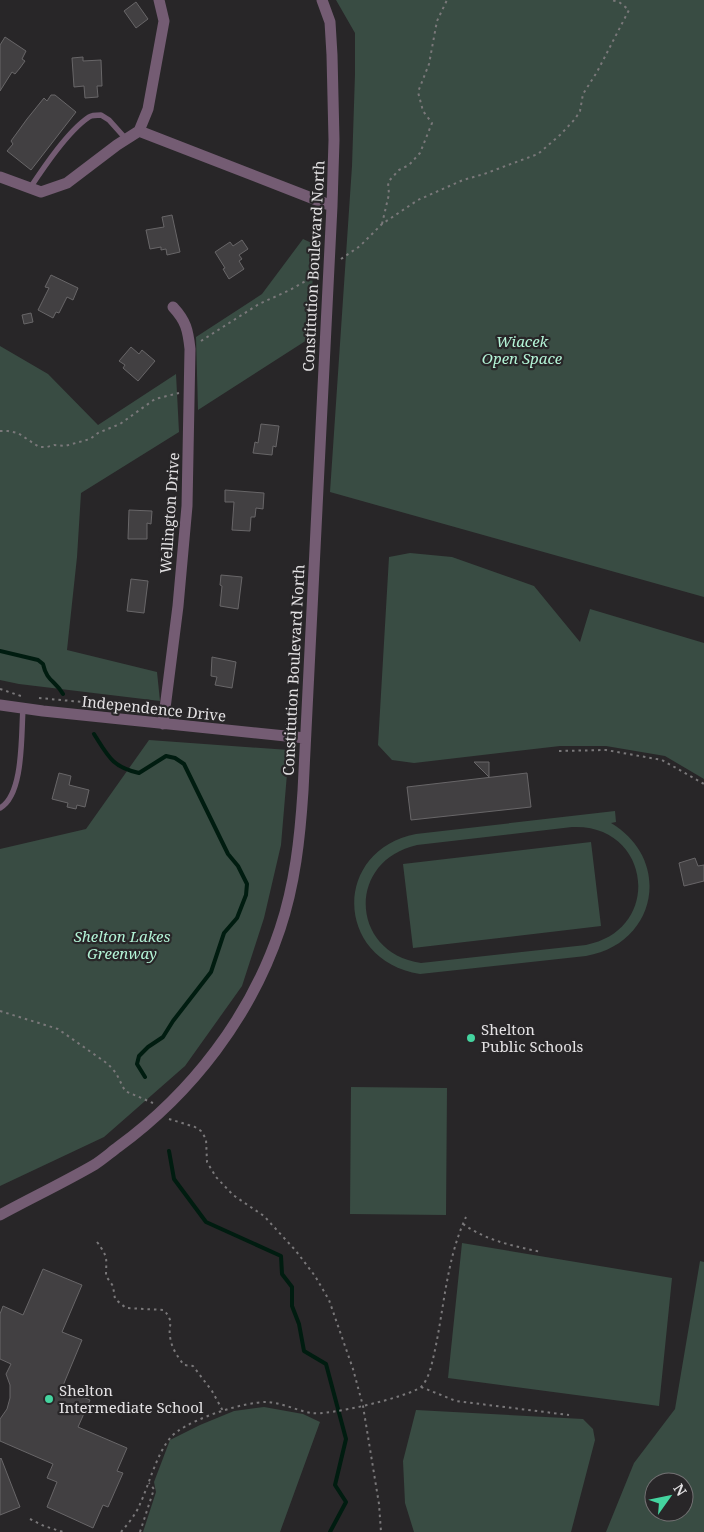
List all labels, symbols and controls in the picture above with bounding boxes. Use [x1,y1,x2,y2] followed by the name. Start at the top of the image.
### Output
[297,159,329,372] street label: Constitution Boulevard North
[482,331,563,368] park label: Wiacek Open Space
[155,452,183,574] street label: Wellington Drive
[277,563,309,776] street label: Constitution Boulevard North
[81,690,227,726] street label: Independence Drive
[74,926,170,963] park label: Shelton Lakes Greenway
[481,1019,584,1056] place label: Shelton Public Schools
[465,1032,477,1044] marker: Shelton Public Schools
[59,1380,204,1417] place label: Shelton Intermediate School
[43,1393,55,1405] marker: Shelton Intermediate School
[644,1472,694,1522] north arrow
[669,1480,691,1499] text: N

